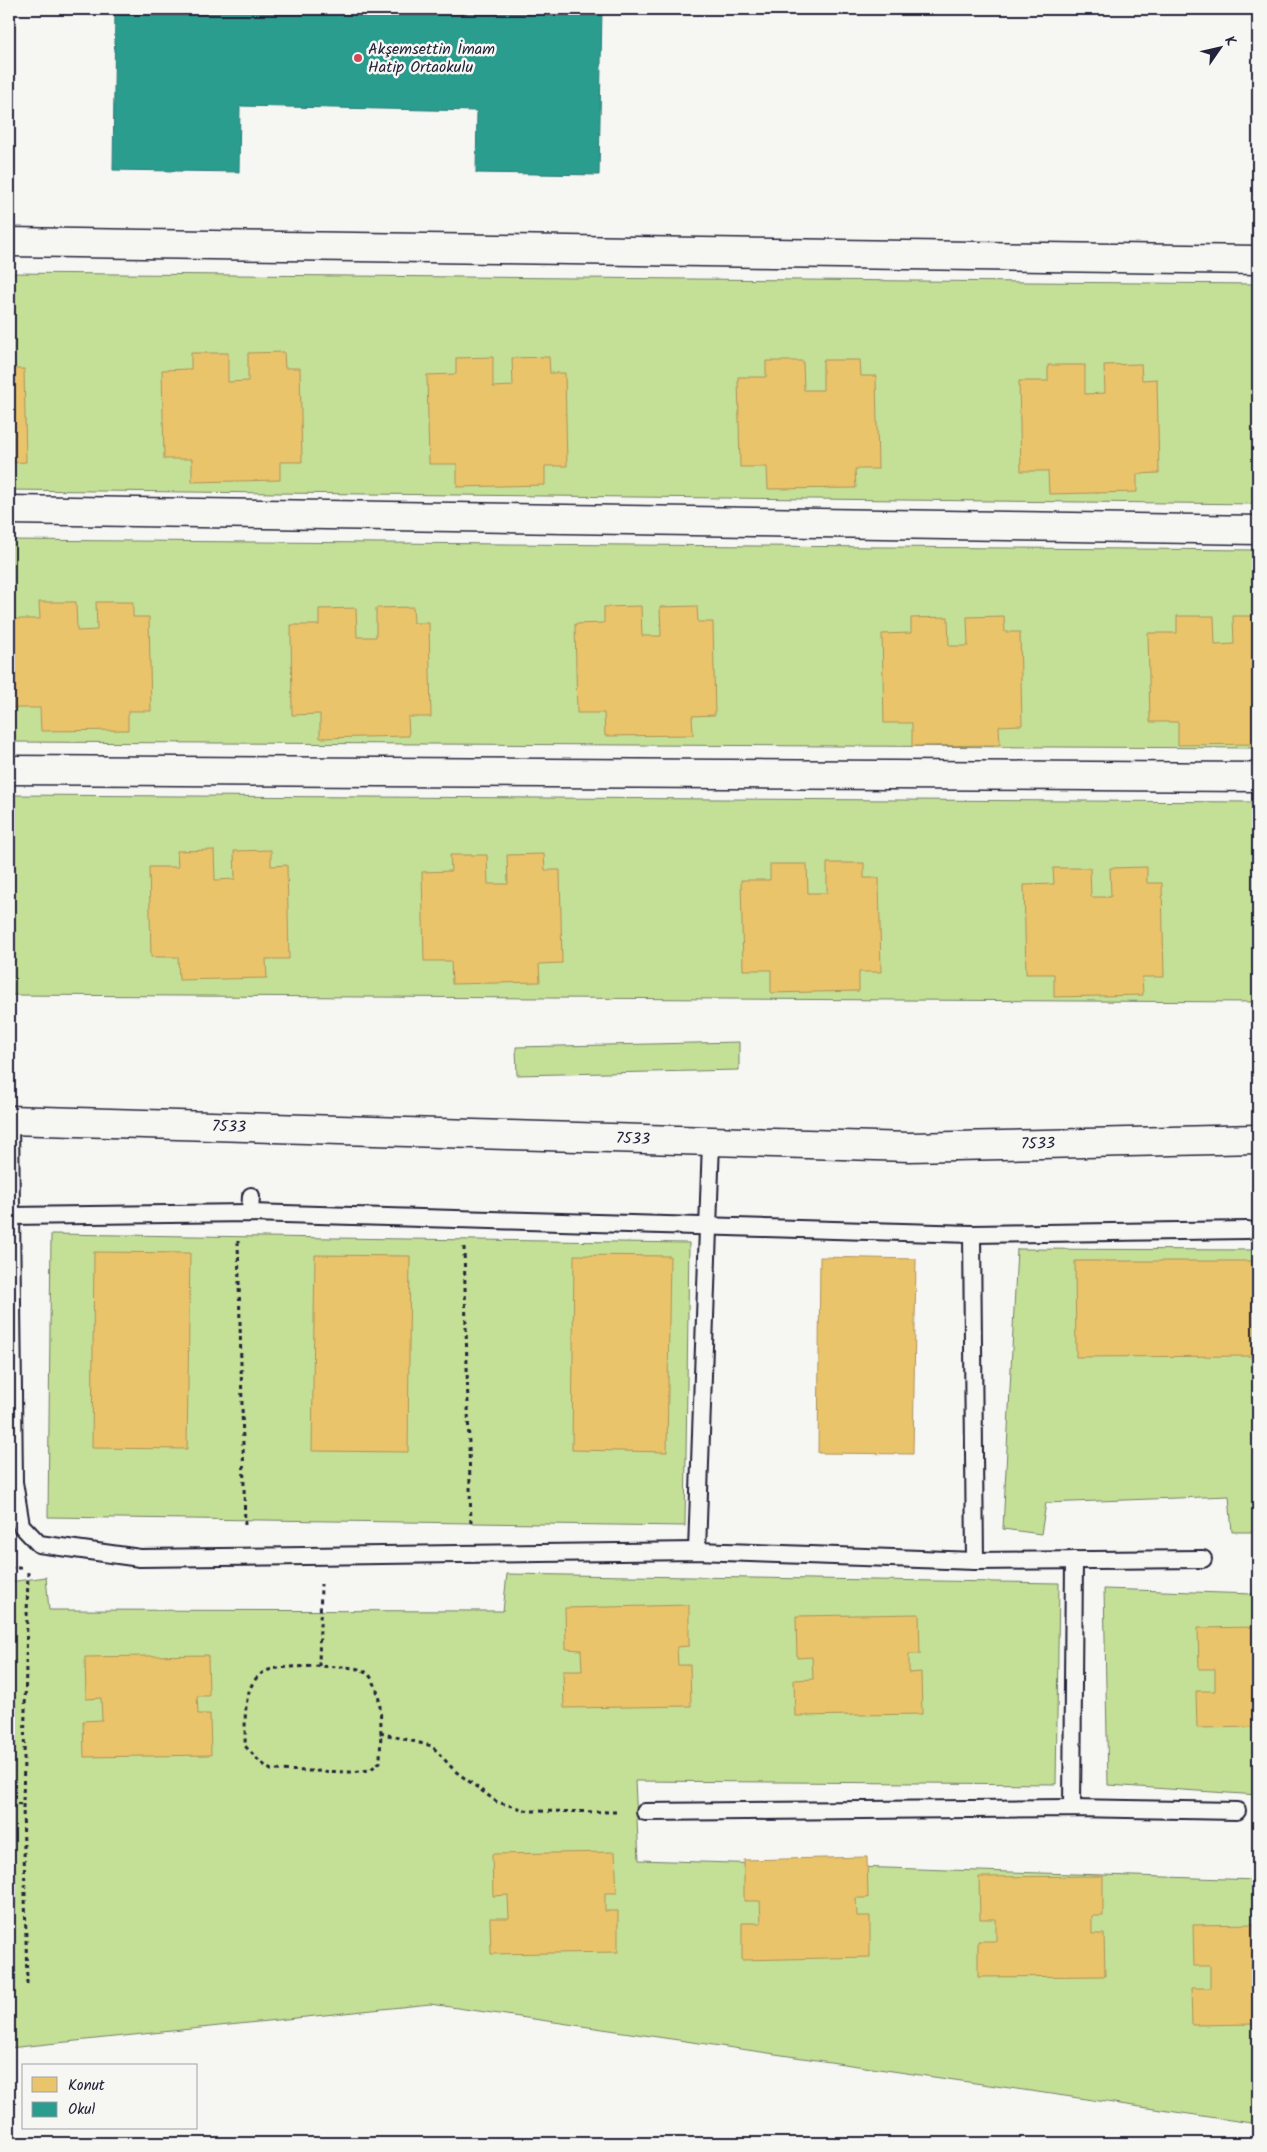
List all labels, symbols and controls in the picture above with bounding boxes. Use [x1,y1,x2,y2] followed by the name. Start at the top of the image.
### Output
[1194,22,1244,72] north arrow
[1218,32,1242,51] text: K
[368,37,495,80] place label: Akşemsettin İmam Hatip Ortaokulu
[352,52,364,64] marker: Akşemsettin İmam Hatip Ortaokulu
[211,1114,247,1140] street label: 7533
[615,1126,651,1152] street label: 7533
[1021,1131,1055,1157] street label: 7533
[22,2064,198,2130] legend
[68,2074,105,2098] text: Konut
[68,2098,95,2122] text: Okul

